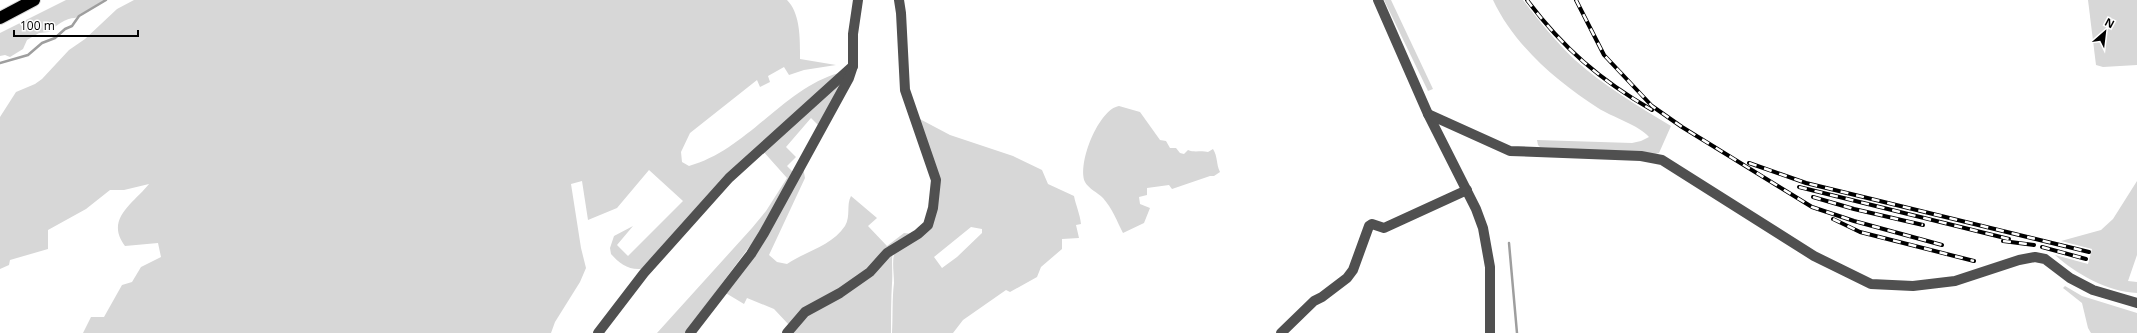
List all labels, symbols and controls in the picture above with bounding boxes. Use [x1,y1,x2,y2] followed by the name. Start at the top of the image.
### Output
[14,12,138,38] scale bar
[2085,12,2125,52] north arrow
[2102,14,2117,31] text: N
[20,17,55,34] text: 100 m

